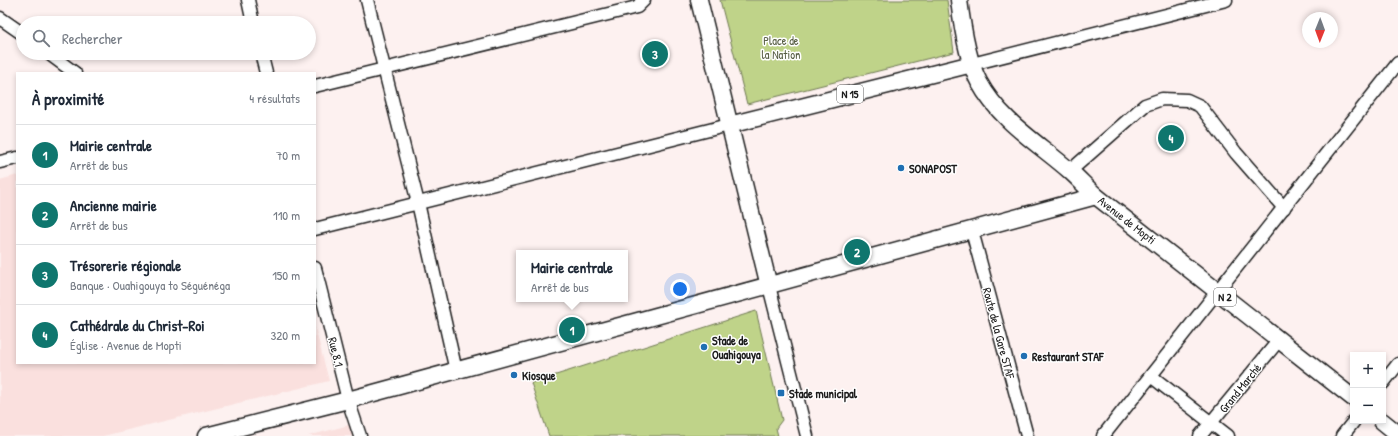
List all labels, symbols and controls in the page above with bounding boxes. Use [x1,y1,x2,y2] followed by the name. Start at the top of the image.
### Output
[1302,12,1338,48] north arrow
[16,16,316,60] search box
[30,27,52,49] icon: search
[62,28,123,49] text: Rechercher
[762,32,800,63] park label: Place de la Nation
[642,39,668,69] pin: 3
[837,85,863,103] road number: N 15
[32,87,104,110] text: À proximité
[249,89,300,107] text: 4 résultats
[1158,123,1184,153] pin: 4
[70,135,152,156] text: Mairie centrale
[43,146,47,164] text: 1
[276,146,300,164] text: 70 m
[70,156,128,174] text: Arrêt de bus
[909,160,957,177] place label: SONAPOST
[896,163,906,173] marker: SONAPOST
[1094,192,1160,248] street label: Avenue de Mopti
[70,195,157,216] text: Ancienne mairie
[42,206,48,224] text: 2
[273,206,300,224] text: 110 m
[70,216,128,234] text: Arrêt de bus
[844,237,870,267] pin: 2
[516,250,628,302] popup
[70,255,181,276] text: Trésorerie régionale
[531,257,613,278] text: Mairie centrale
[42,266,48,284] text: 3
[272,266,300,284] text: 150 m
[70,276,230,294] text: Banque · Ouahigouya to Séguénéga
[531,278,589,296] text: Arrêt de bus
[670,279,690,299] your location
[979,286,1019,381] street label: Route de la Gare STAF
[1214,288,1236,306] road number: N 2
[70,315,205,336] text: Cathédrale du Christ-Roi
[559,315,585,345] pin: 1
[43,326,47,344] text: 4
[270,326,300,344] text: 320 m
[712,332,761,364] place label: Stade de Ouahigouya
[324,335,348,369] street label: Rue 8.1
[70,336,182,354] text: Église · Avenue de Mopti
[699,342,709,352] marker: Stade de Ouahigouya
[1032,348,1104,365] place label: Restaurant STAF
[1019,351,1029,361] marker: Restaurant STAF
[1350,352,1386,424] map controls
[1350,352,1386,388] button: +
[1215,360,1265,416] street label: Grand Marché
[522,367,556,385] place label: Kiosque
[509,370,519,380] marker: Kiosque
[789,385,858,403] place label: Stade municipal
[776,388,786,398] marker: Stade municipal
[1350,388,1386,424] button: −

